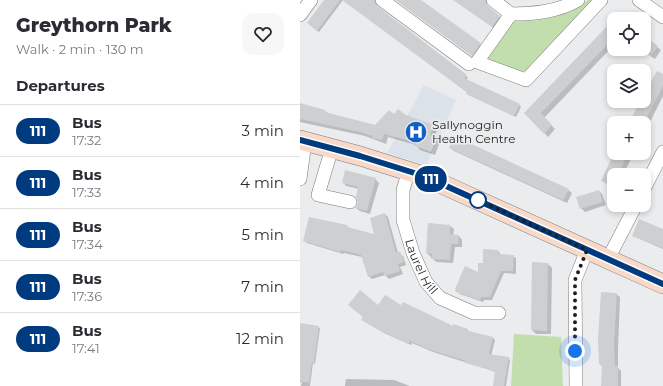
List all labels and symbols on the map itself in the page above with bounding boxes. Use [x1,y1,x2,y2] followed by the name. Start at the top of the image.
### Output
[432,117,516,146] place label: Sallynoggin Health Centre
[403,119,429,145] hospital icon: Sallynoggin Health Centre
[408,166,454,192] line badge: 111
[469,191,487,209] unlabelled marker
[402,237,441,297] street label: Laurel Hill
[565,341,585,361] your location

